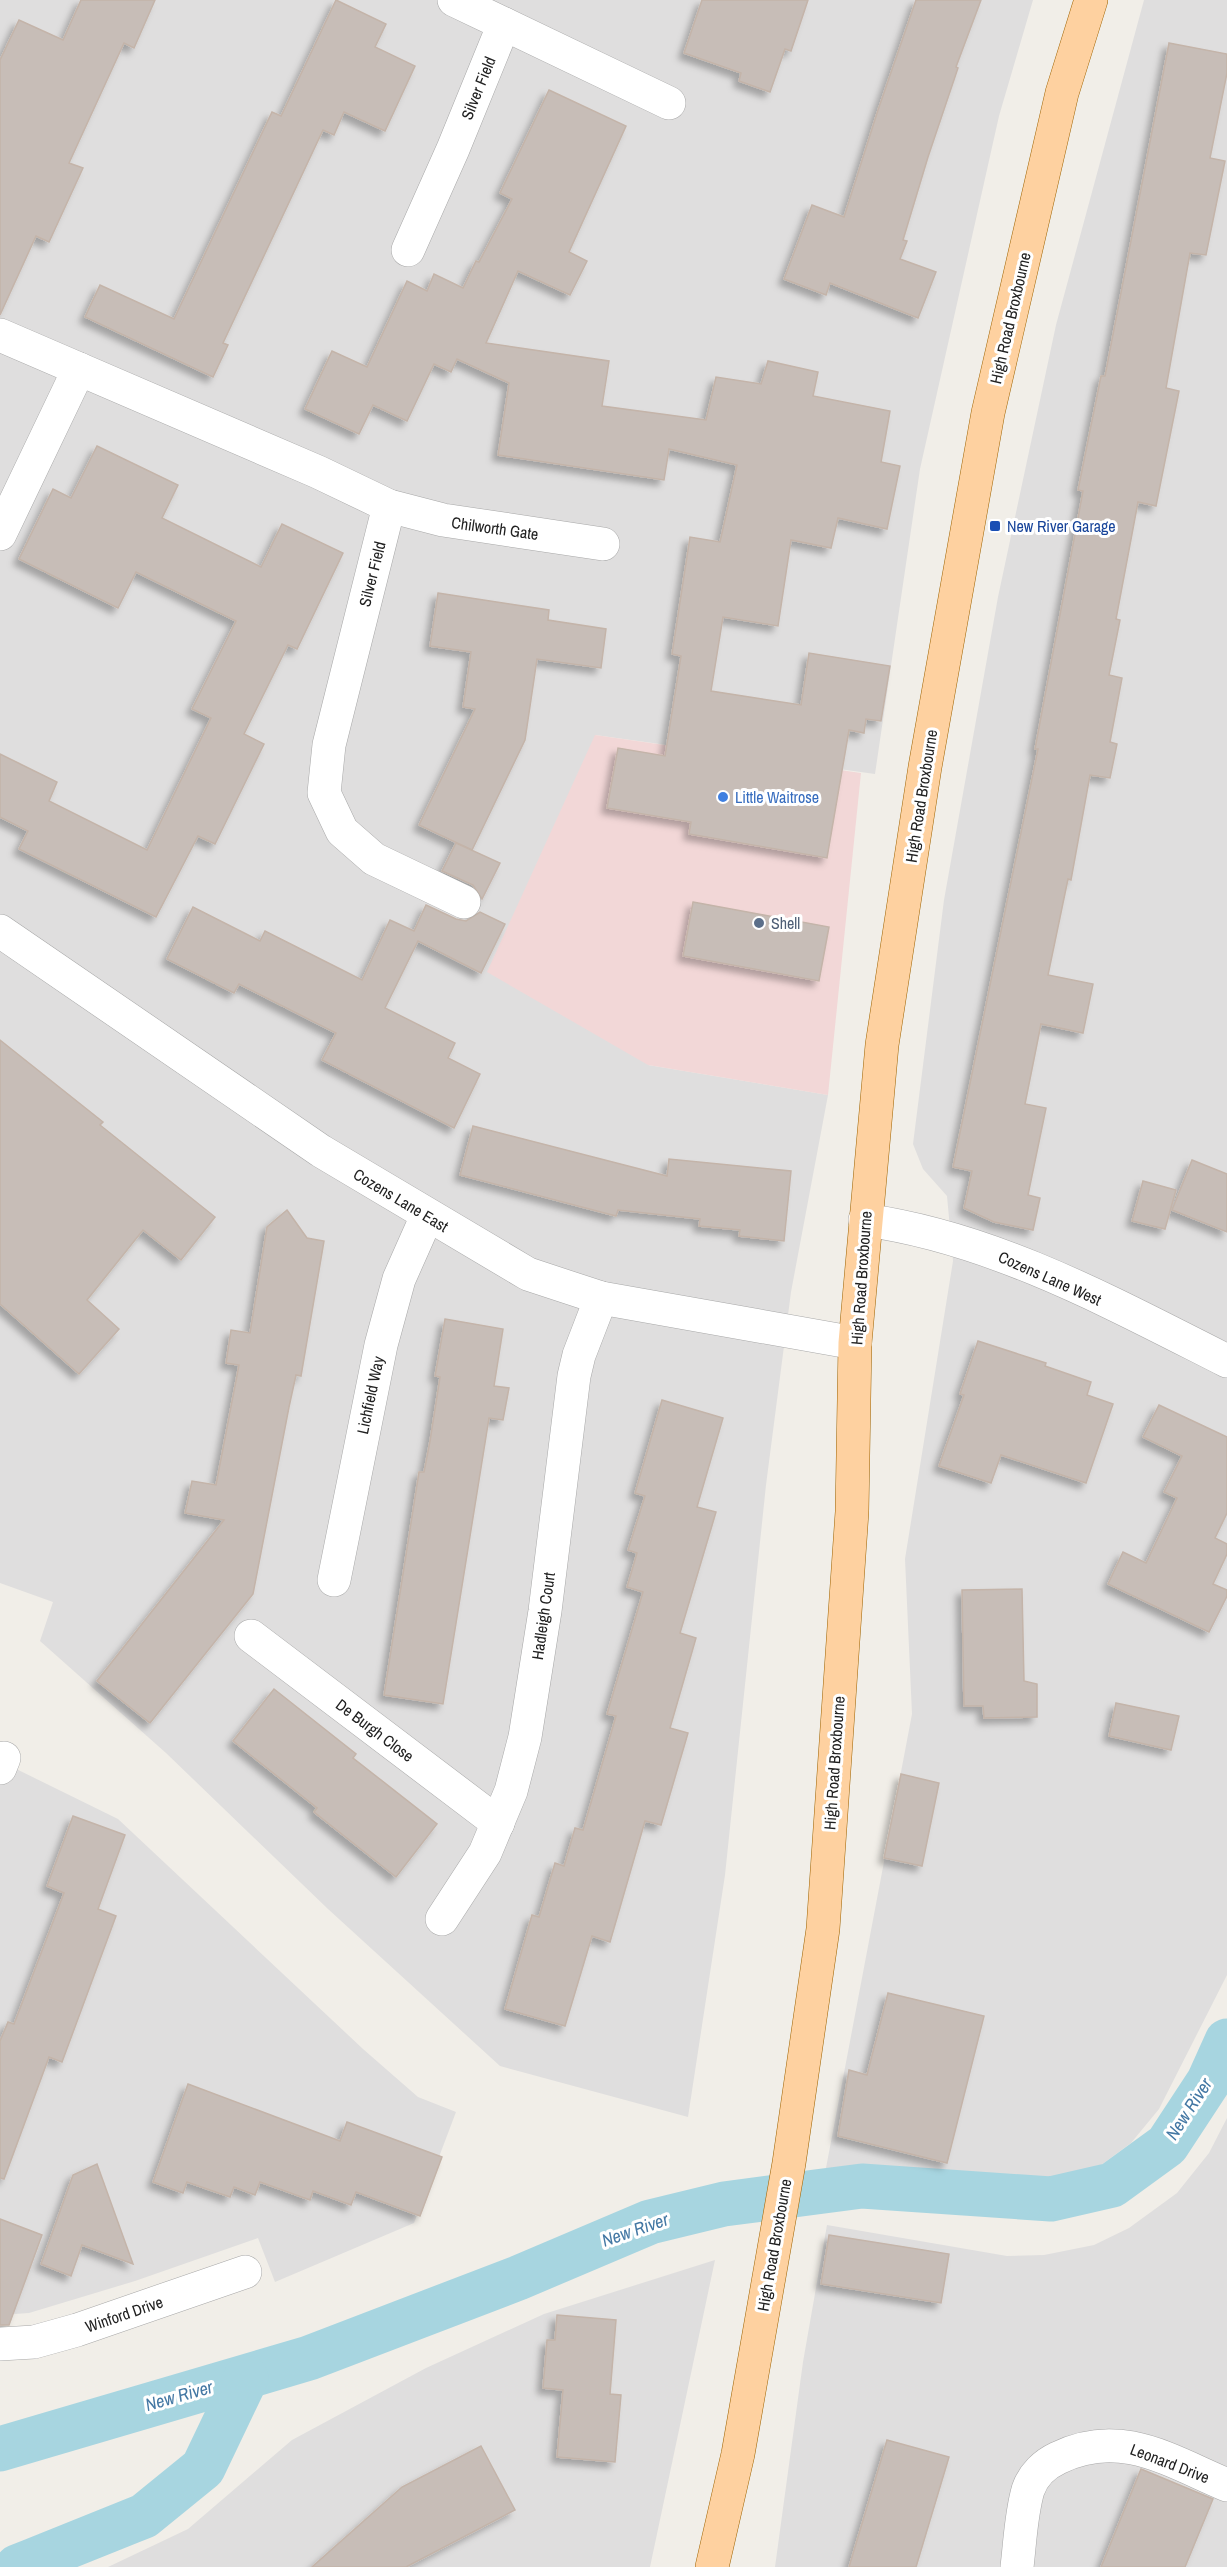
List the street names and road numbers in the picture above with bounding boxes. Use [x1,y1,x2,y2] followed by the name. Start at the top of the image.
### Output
[455,53,501,123] street label: Silver Field
[984,250,1036,386] street label: High Road Broxbourne
[450,511,540,545] street label: Chilworth Gate
[353,539,391,609] street label: Silver Field
[900,728,942,864] street label: High Road Broxbourne
[349,1163,453,1237] street label: Cozens Lane East
[845,1210,877,1346] street label: High Road Broxbourne
[995,1245,1105,1311] street label: Cozens Lane West
[351,1354,389,1436] street label: Lichfield Way
[526,1570,560,1661] street label: Hadleigh Court
[331,1693,419,1767] street label: De Burgh Close
[818,1695,850,1831] street label: High Road Broxbourne
[752,2177,796,2313] street label: High Road Broxbourne
[82,2290,166,2338] street label: Winford Drive
[1127,2438,1213,2488] street label: Leonard Drive

